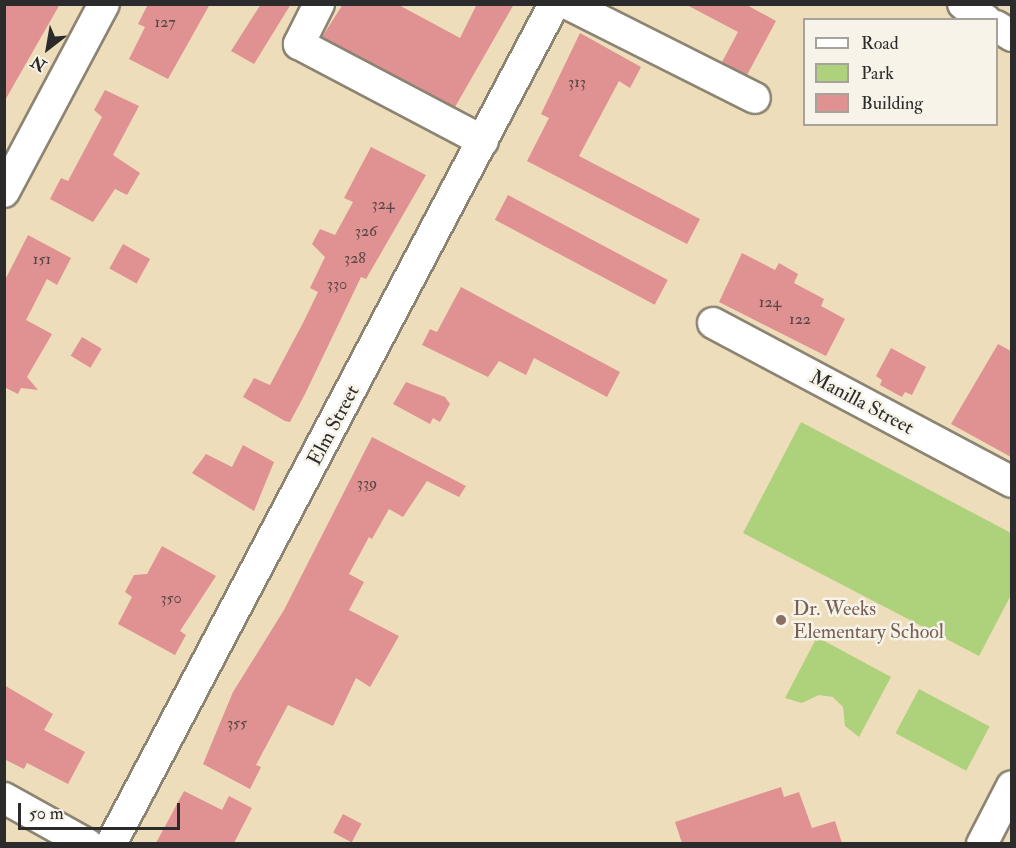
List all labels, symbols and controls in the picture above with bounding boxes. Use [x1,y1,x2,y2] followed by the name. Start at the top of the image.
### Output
[154,12,176,32] house number: 127
[18,18,78,78] north arrow
[803,18,998,126] legend
[861,32,899,55] text: Road
[27,51,50,76] text: N
[861,62,894,85] text: Park
[568,72,586,92] house number: 313
[861,92,923,115] text: Building
[372,194,394,214] house number: 324
[355,221,377,241] house number: 326
[344,248,366,268] house number: 328
[33,249,51,269] house number: 151
[327,274,347,294] house number: 330
[759,292,781,312] house number: 124
[789,309,811,329] house number: 122
[806,365,918,439] street label: Manilla Street
[302,381,364,469] street label: Elm Street
[357,473,377,493] house number: 339
[160,588,182,608] house number: 350
[793,596,944,643] place label: Dr. Weeks Elementary School
[774,613,788,627] marker: Dr. Weeks Elementary School
[227,713,247,733] house number: 355
[21,791,183,829] scale bar
[29,802,64,825] text: 50 m

